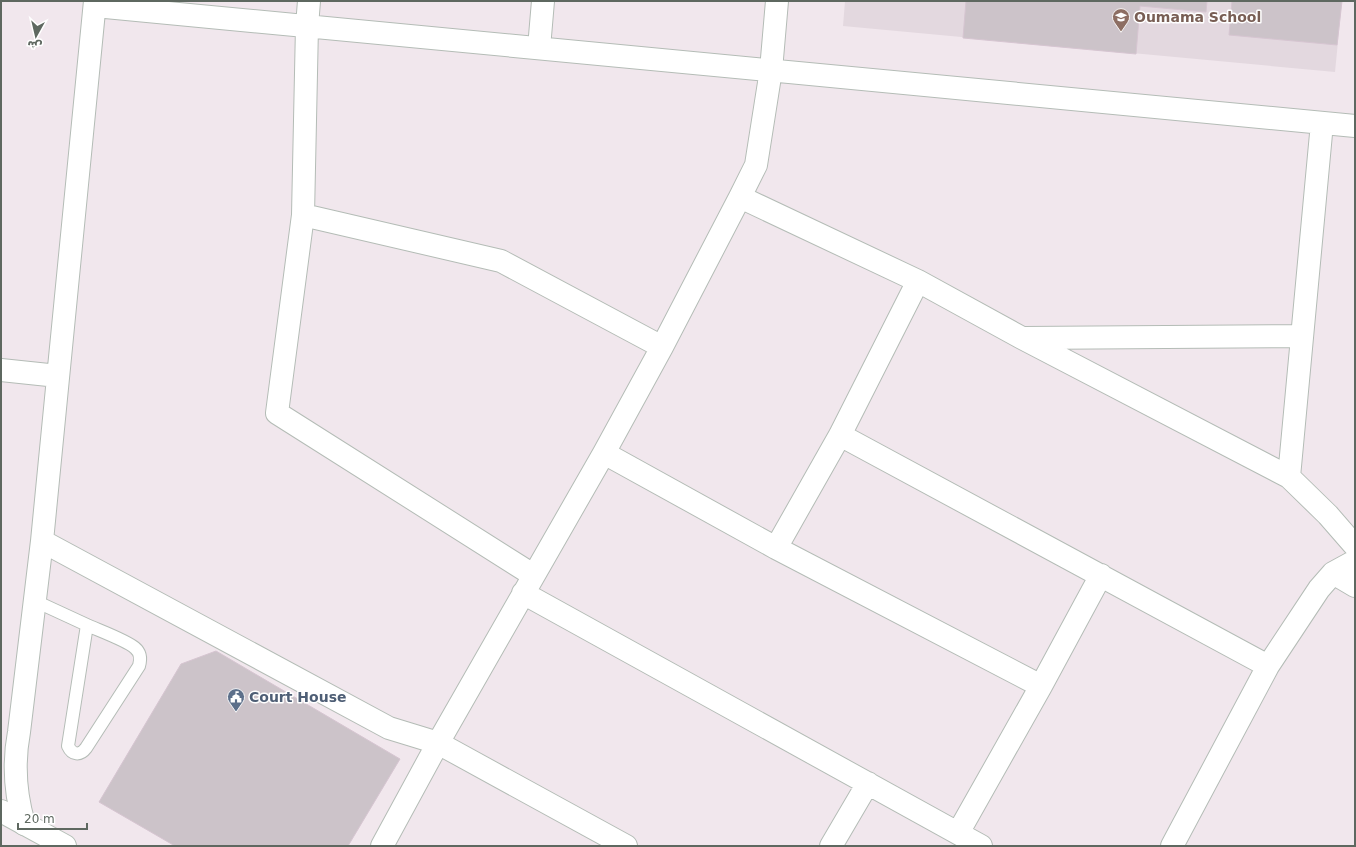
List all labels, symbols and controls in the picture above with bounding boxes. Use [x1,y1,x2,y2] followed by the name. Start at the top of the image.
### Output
[1111,7,1131,32] school or university icon: Oumama School
[1134,9,1261,25] place label: Oumama School
[16,16,56,56] north arrow
[26,38,43,53] text: ش
[226,687,246,712] public building icon: Court House
[249,689,346,705] place label: Court House
[18,805,87,831] scale bar
[24,812,55,826] text: 20 m

